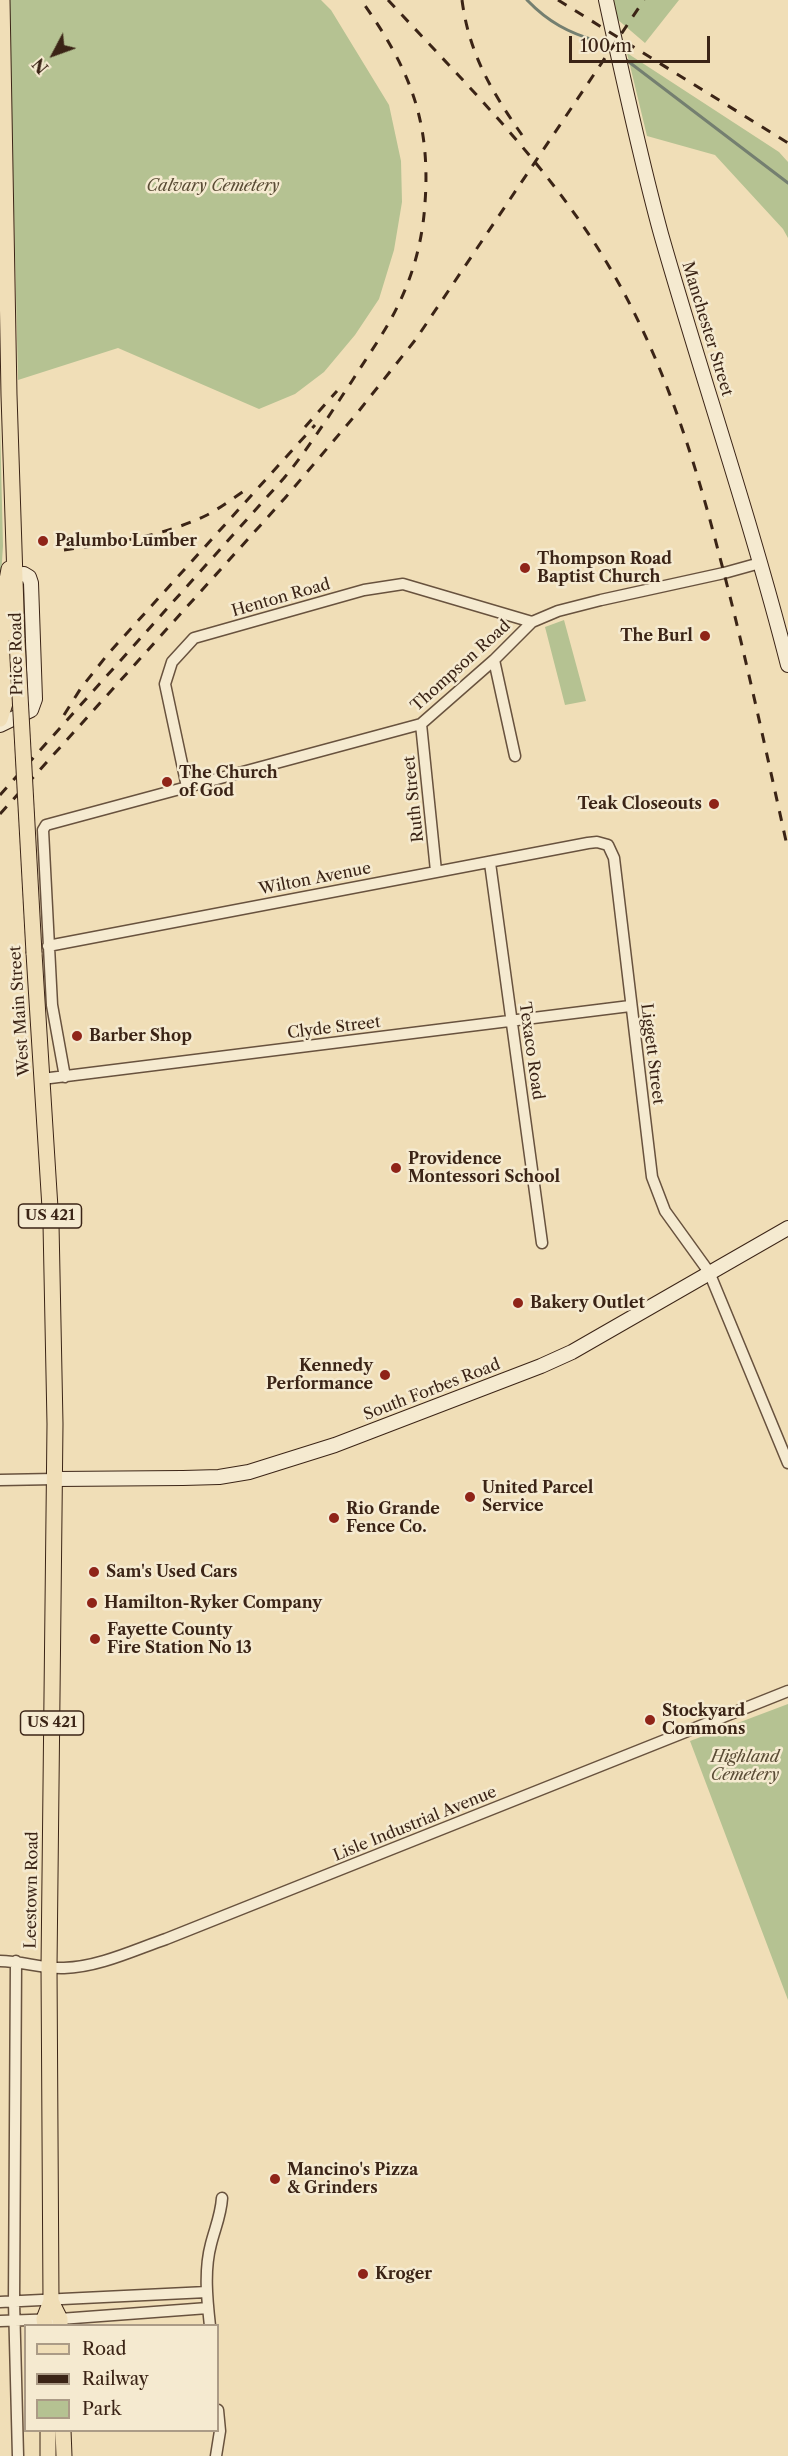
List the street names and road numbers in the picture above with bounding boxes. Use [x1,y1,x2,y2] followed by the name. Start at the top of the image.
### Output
[677,259,737,399] street label: Manchester Street
[230,575,332,621] street label: Henton Road
[7,612,27,696] street label: Price Road
[407,616,515,716] street label: Thompson Road
[400,755,428,843] street label: Ruth Street
[257,859,373,899] street label: Wilton Avenue
[6,945,34,1077] street label: West Main Street
[515,1001,547,1101] street label: Texaco Road
[636,1002,668,1106] street label: Liggett Street
[286,1013,382,1043] street label: Clyde Street
[19,1204,82,1228] road number: US 421
[361,1355,503,1425] street label: South Forbes Road
[20,1711,84,1735] road number: US 421
[331,1782,499,1866] street label: Lisle Industrial Avenue
[21,1831,43,1949] street label: Leestown Road

